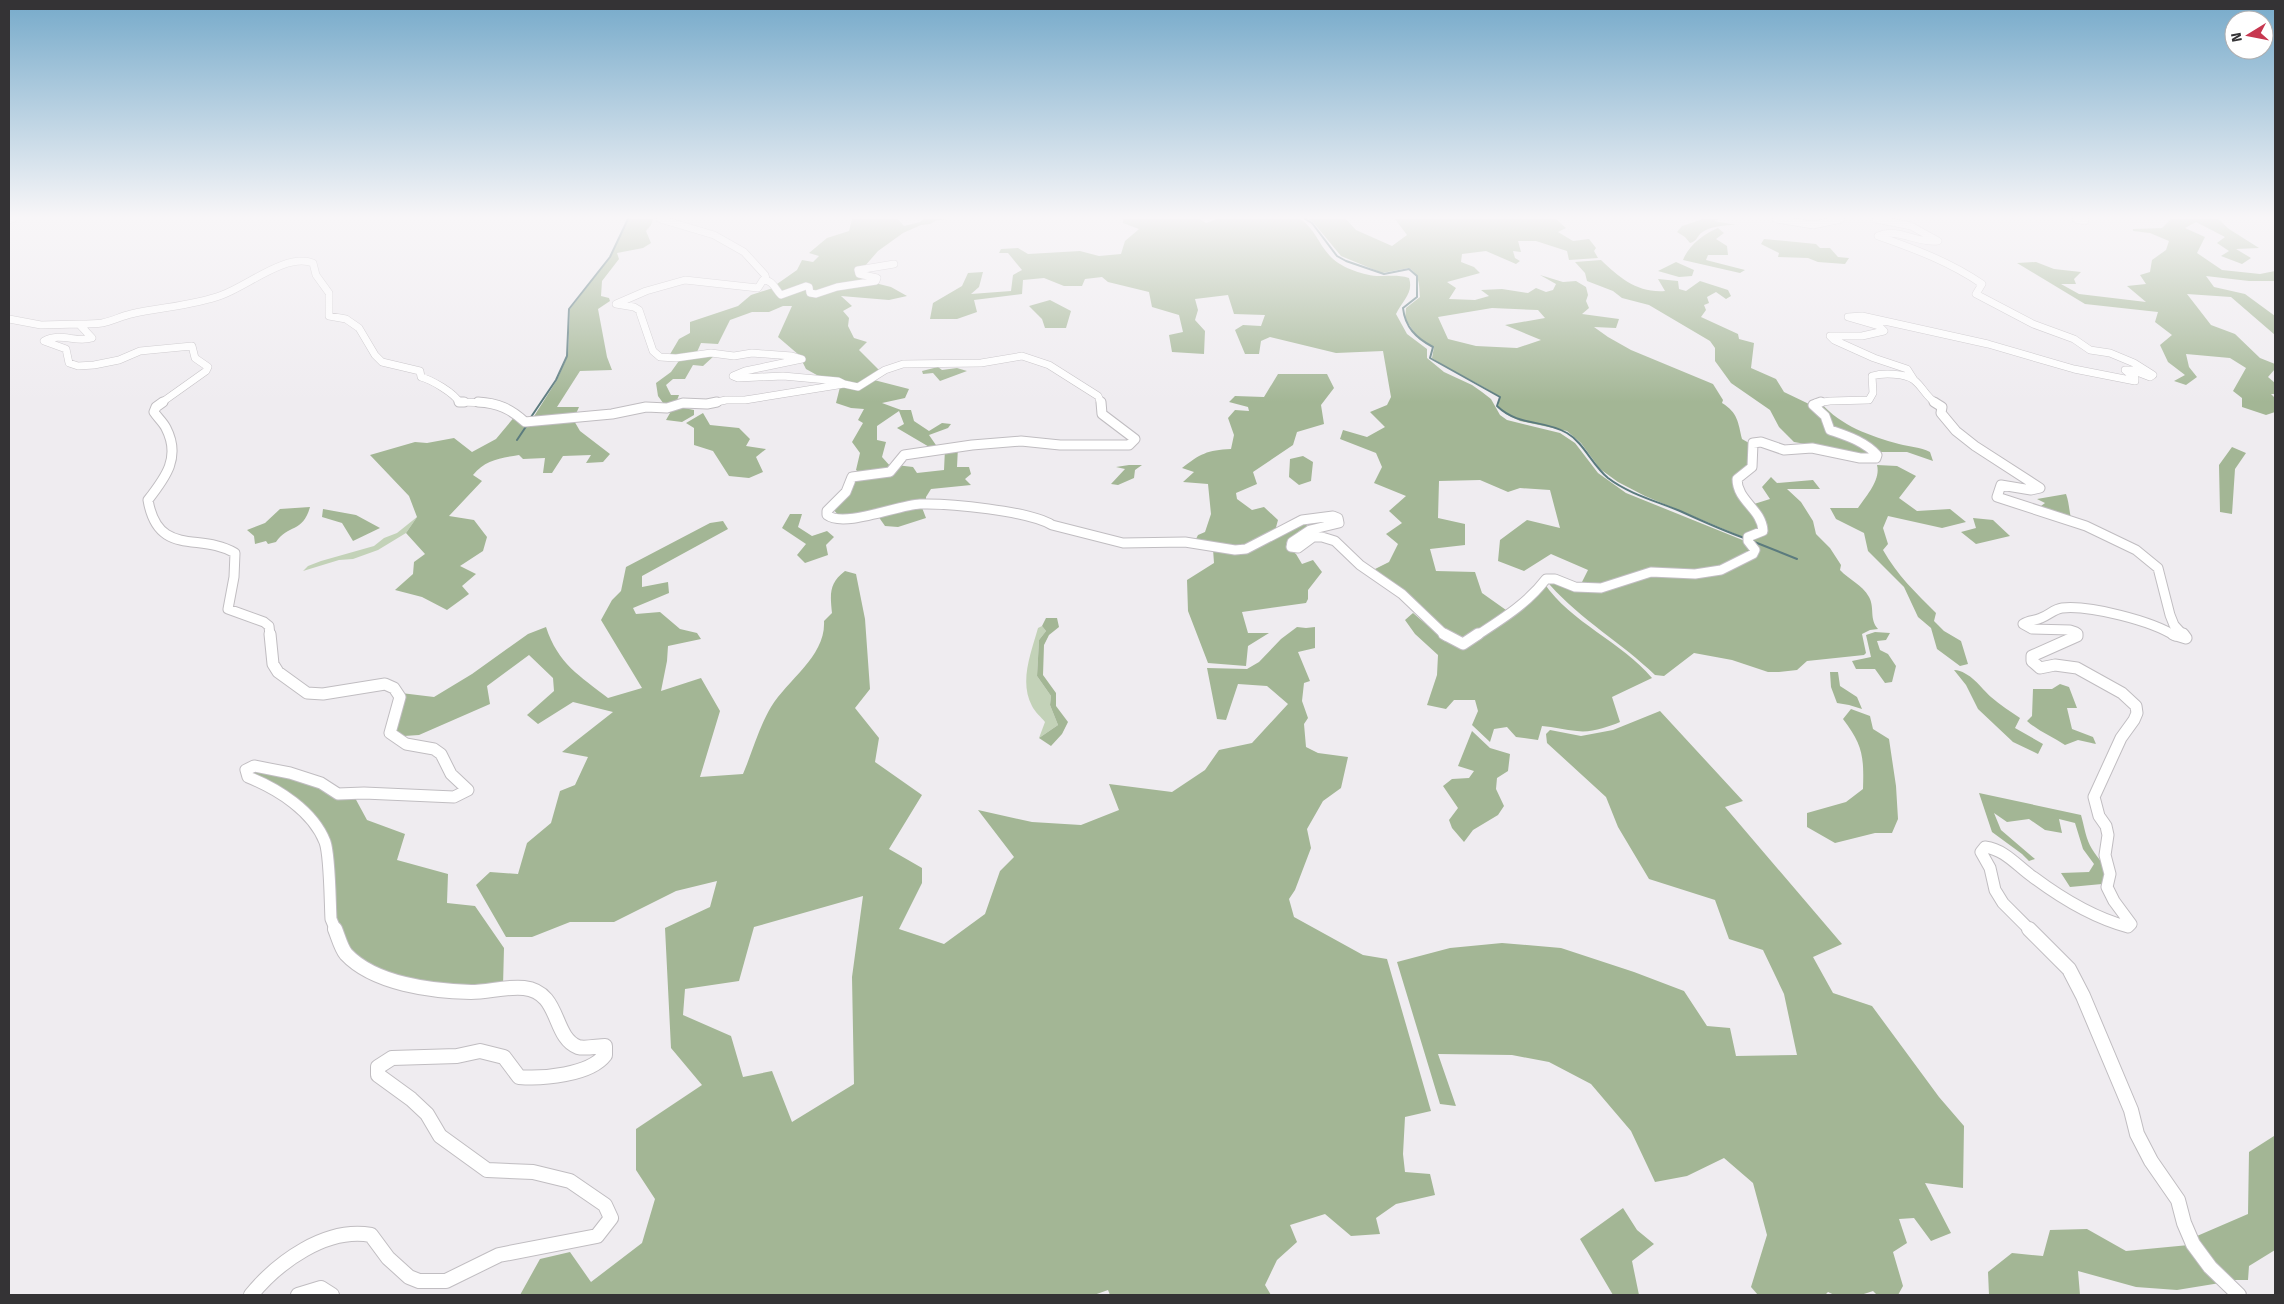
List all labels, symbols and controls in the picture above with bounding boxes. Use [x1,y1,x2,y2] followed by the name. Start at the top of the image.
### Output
[2224,10,2274,60] north arrow
[2228,31,2246,43] text: N

